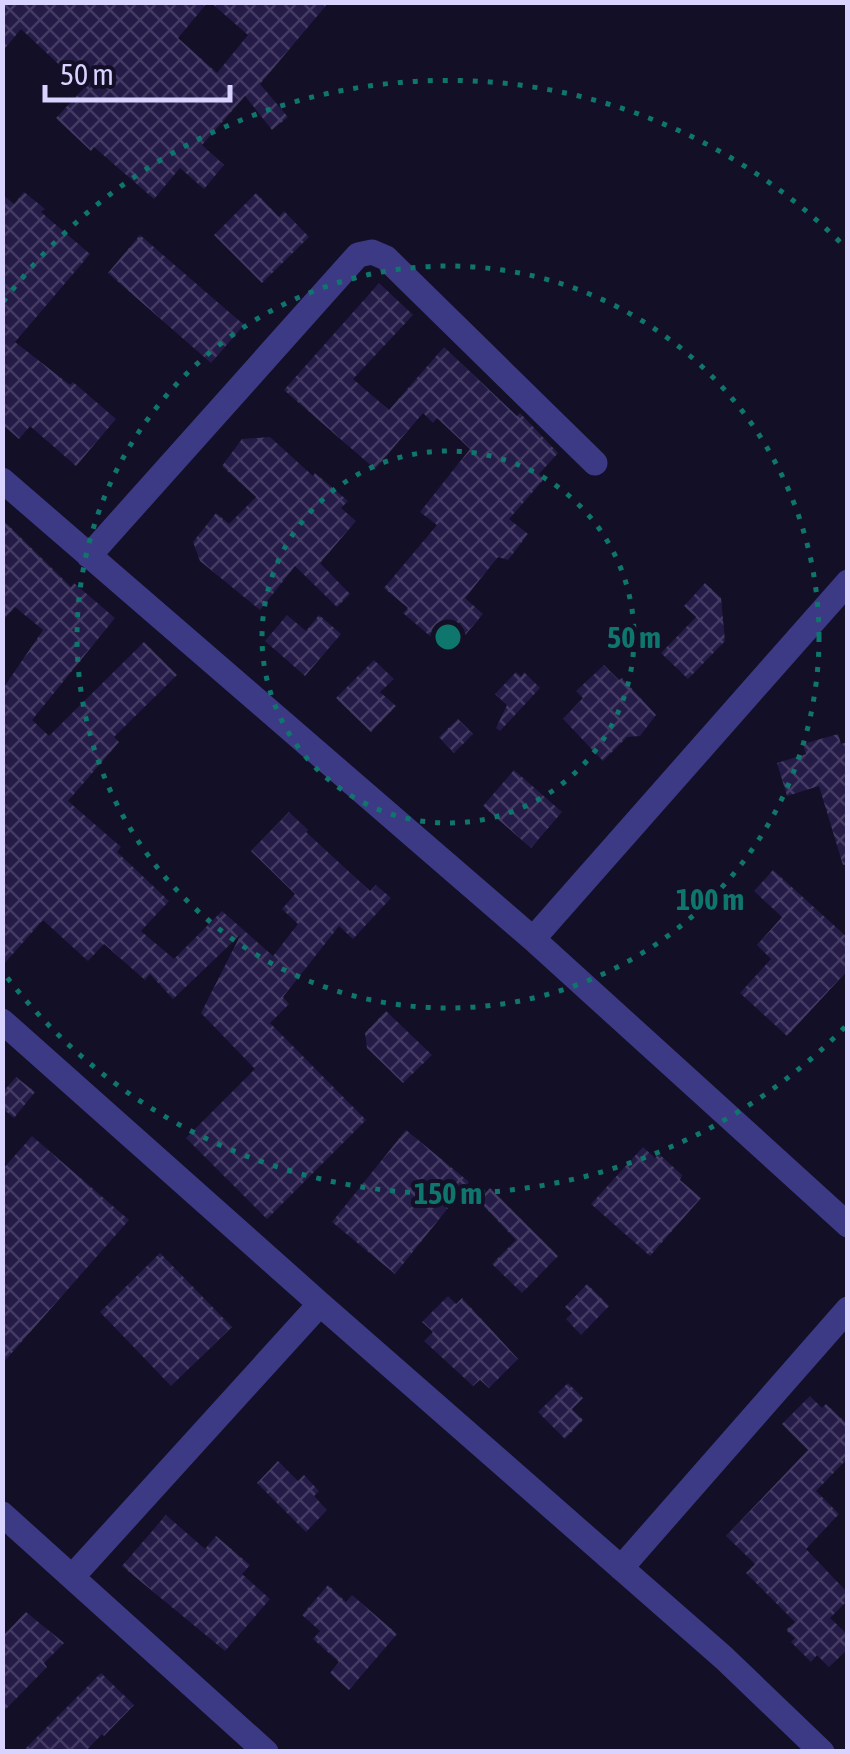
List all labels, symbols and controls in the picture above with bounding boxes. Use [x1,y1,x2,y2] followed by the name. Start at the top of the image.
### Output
[45,40,230,102] scale bar
[60,57,114,91] text: 50 m
[430,619,466,655] centre of rings
[607,620,661,654] text: 50 m
[676,882,744,916] text: 100 m
[414,1176,482,1210] text: 150 m

